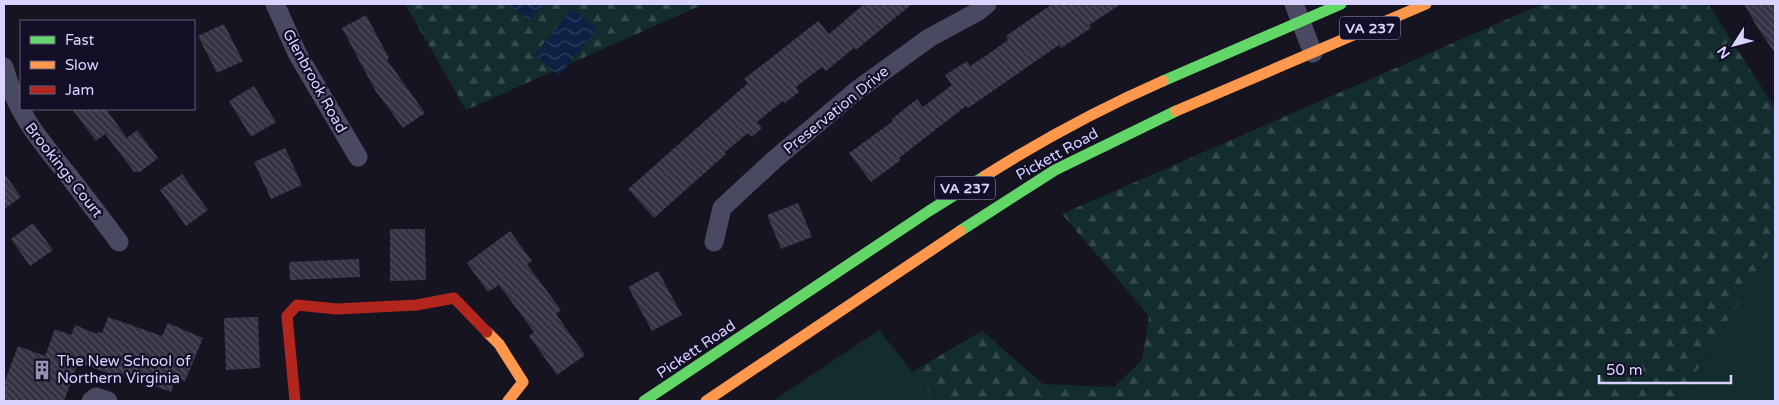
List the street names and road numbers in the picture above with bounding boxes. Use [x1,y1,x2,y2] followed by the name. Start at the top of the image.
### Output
[1340,16,1400,40] road number: VA 237
[279,26,351,136] street label: Glenbrook Road
[780,62,892,158] street label: Preservation Drive
[21,119,107,221] street label: Brookings Court
[1013,124,1101,184] street label: Pickett Road
[935,177,995,200] road number: VA 237
[653,316,739,382] street label: Pickett Road

